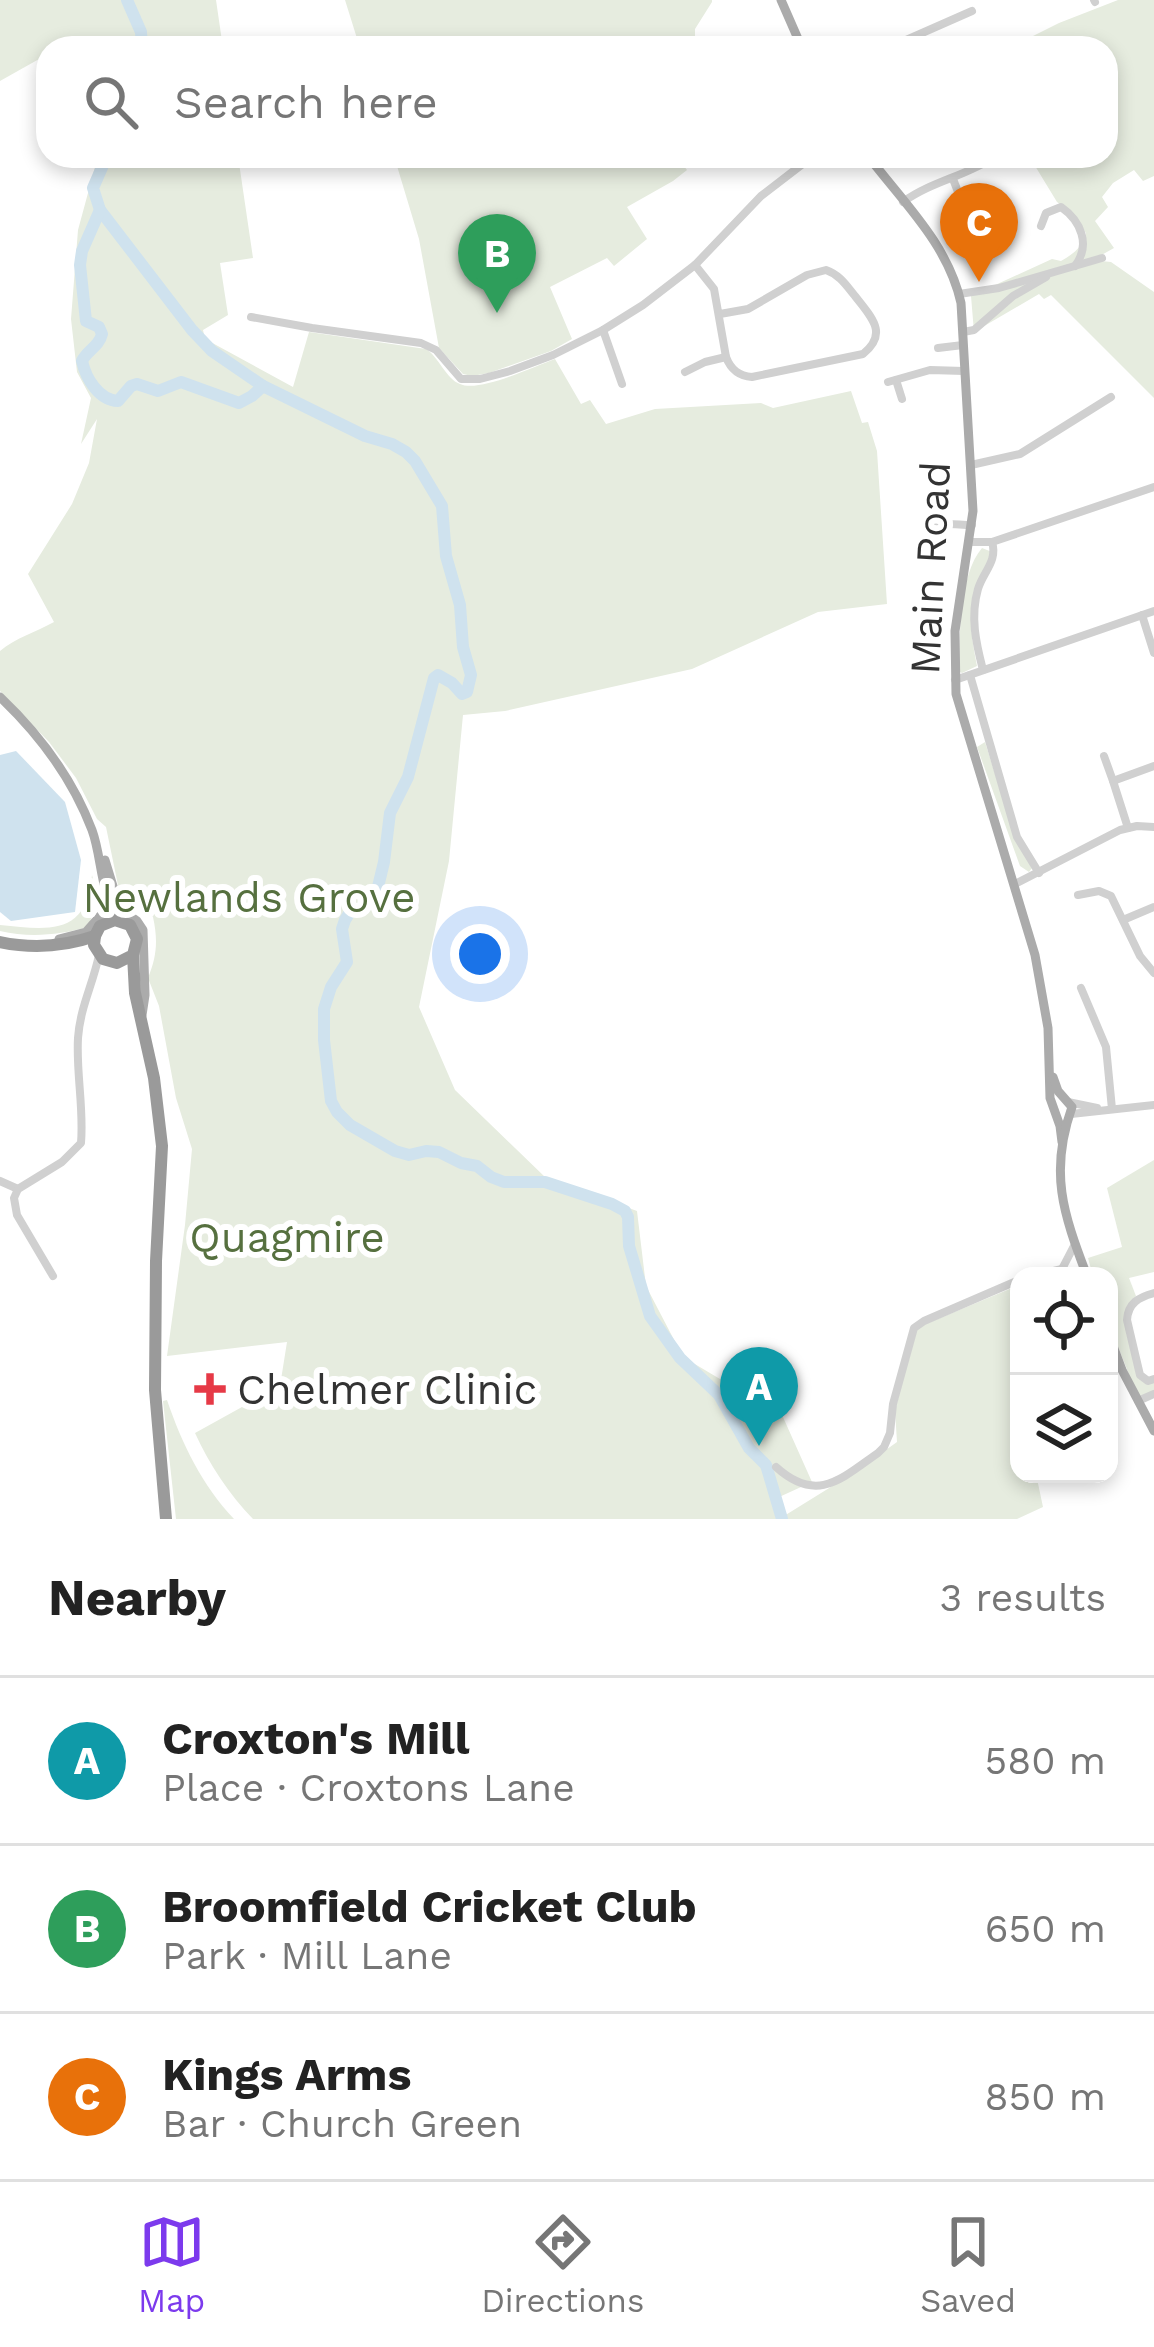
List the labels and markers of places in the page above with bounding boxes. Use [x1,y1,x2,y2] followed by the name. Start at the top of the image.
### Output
[940,183,1018,282] pin: C
[458,214,536,313] pin: B
[720,1347,798,1446] pin: A
[237,1365,537,1414] place label: Chelmer Clinic
[194,1373,226,1405] marker: Chelmer Clinic

